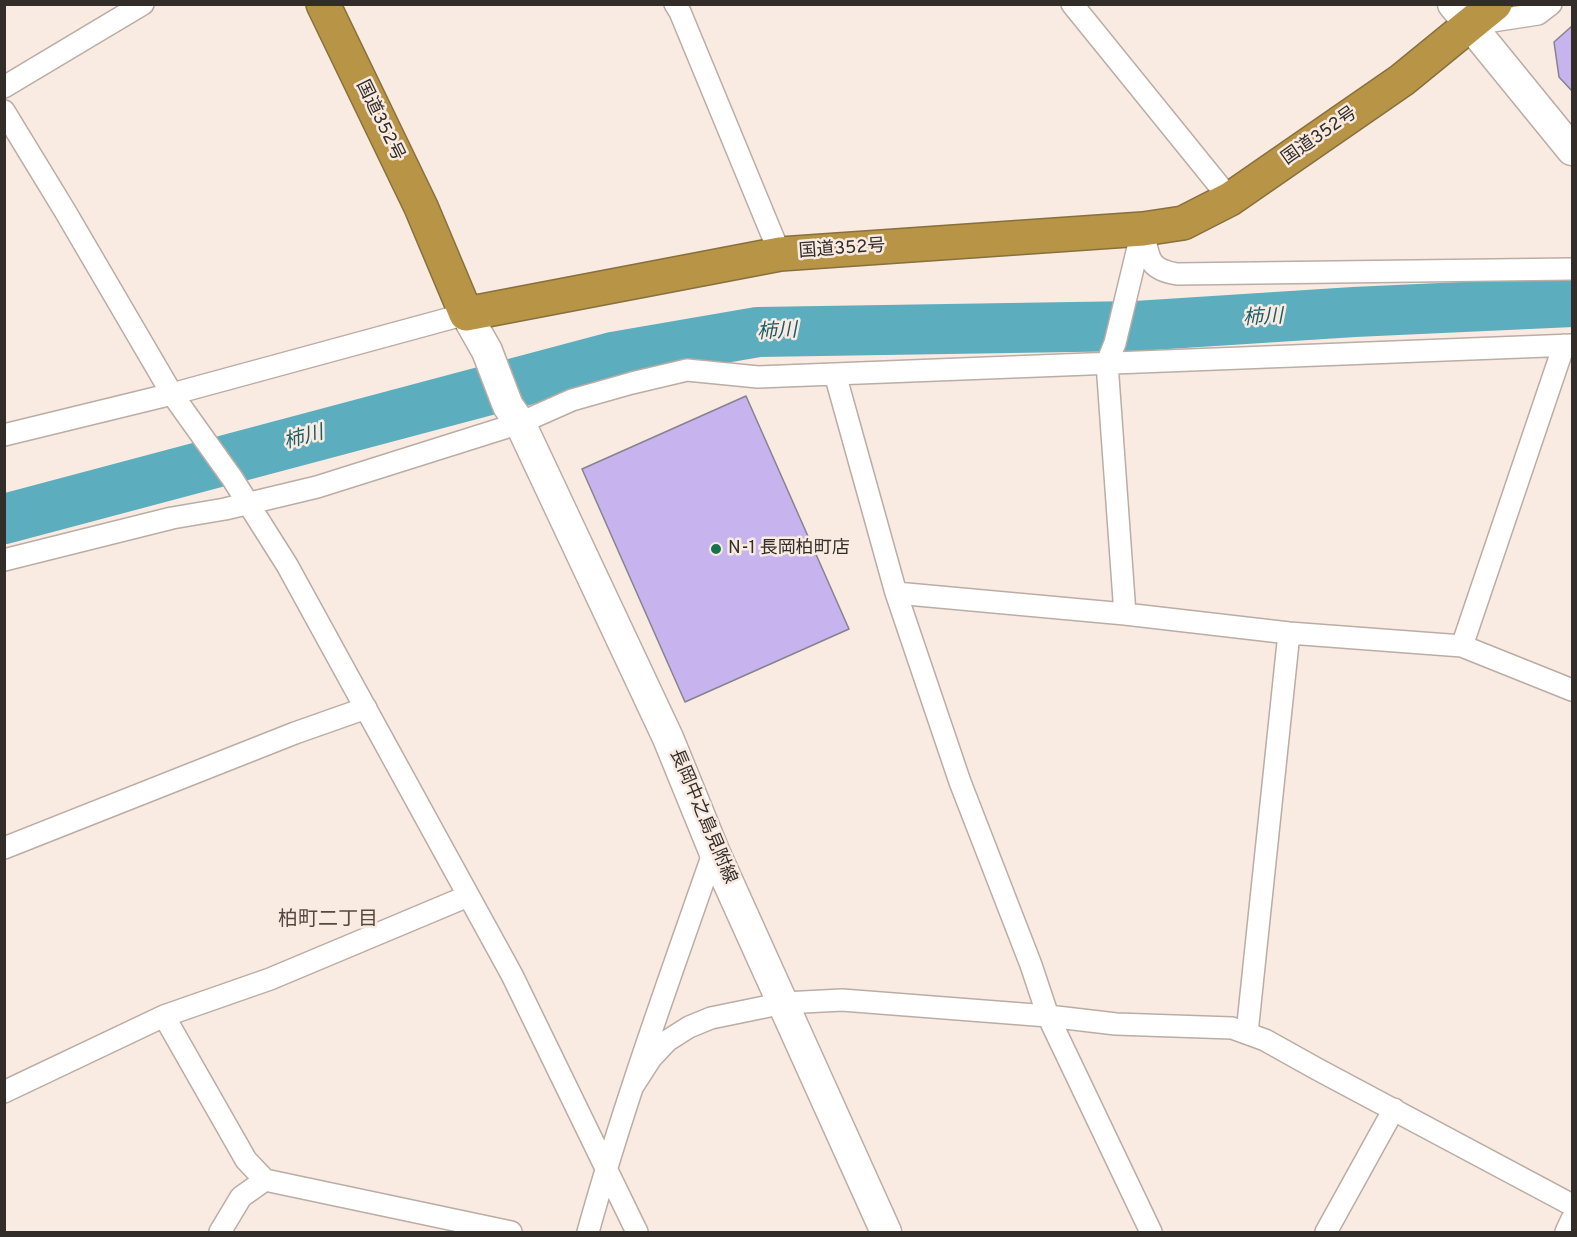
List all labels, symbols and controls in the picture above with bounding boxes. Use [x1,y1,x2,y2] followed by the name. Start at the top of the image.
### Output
[350,77,408,165] street label: 国道352号
[1278,103,1362,171] street label: 国道352号
[798,236,886,264] street label: 国道352号
[1242,306,1284,332] water label: 柿川
[756,320,798,346] water label: 柿川
[282,422,326,456] water label: 柿川
[728,538,850,560] place label: N-1 長岡柏町店
[709,542,723,556] marker: N-1 長岡柏町店
[664,747,740,887] street label: 長岡中之島見附線
[278,909,378,933] district label: 柏町二丁目

